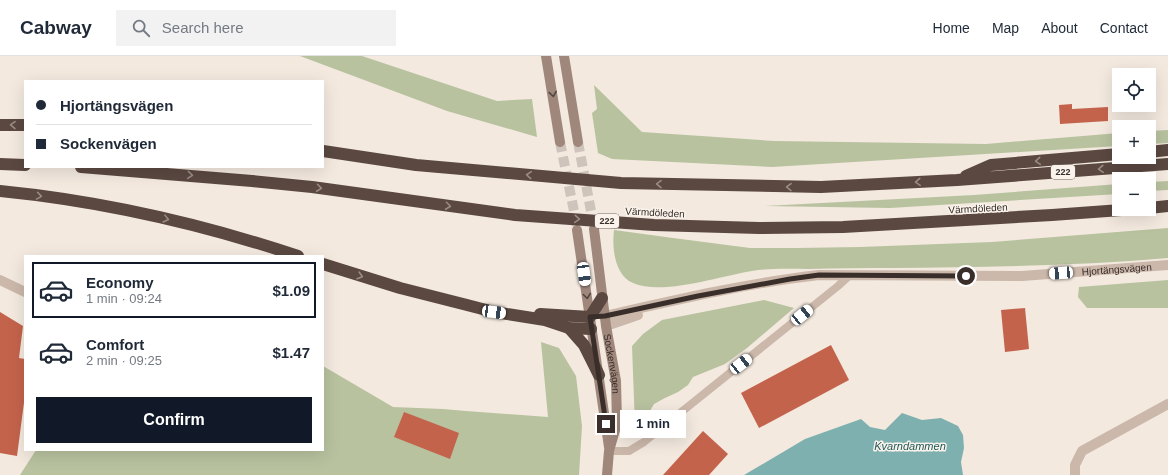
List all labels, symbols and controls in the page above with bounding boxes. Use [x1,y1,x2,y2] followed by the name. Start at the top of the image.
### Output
[116,10,396,46] search box
[20,17,92,38] text: Cabway
[130,17,152,39] icon: search
[162,19,244,36] text: Search here
[933,20,970,36] text: Home
[992,20,1019,36] text: Map
[1041,20,1078,36] text: About
[1100,20,1148,36] text: Contact
[1112,68,1156,216] map controls
[1112,68,1156,112] button: locate
[548,91,557,97] one-way arrow
[60,97,173,114] text: Hjortängsvägen
[1112,120,1156,164] button: +
[9,121,15,129] one-way arrow
[60,135,157,152] text: Sockenvägen
[1035,156,1041,165] one-way arrow
[1051,165,1075,179] road number: 222
[1098,165,1104,174] one-way arrow
[526,170,532,179] one-way arrow
[186,171,193,180] one-way arrow
[1112,172,1156,216] button: −
[915,178,921,187] one-way arrow
[656,180,662,188] one-way arrow
[316,183,322,192] one-way arrow
[786,183,792,191] one-way arrow
[36,191,42,200] one-way arrow
[445,201,451,210] one-way arrow
[948,201,1008,216] street label: Värmdöleden
[625,205,685,220] street label: Värmdöleden
[595,214,619,228] road number: 222
[163,215,170,223] one-way arrow
[574,215,580,224] one-way arrow
[576,261,592,287] car
[1081,261,1152,277] street label: Hjortängsvägen
[1049,266,1073,280] car
[957,267,975,285] route start
[356,271,363,280] one-way arrow
[38,272,74,308] icon: car
[86,274,154,291] text: Economy
[272,282,310,299] text: $1.09
[86,291,162,306] text: 1 min · 09:24
[582,293,591,299] one-way arrow
[789,303,815,327] car
[481,304,507,320] car
[602,333,621,394] street label: Sockenvägen
[38,334,74,370] icon: car
[86,336,144,353] text: Comfort
[272,344,310,361] text: $1.47
[728,352,754,376] car
[86,353,162,368] text: 2 min · 09:25
[36,397,312,443] button: Confirm
[620,410,686,438] callout: 1 min
[597,415,615,433] route end
[636,416,670,431] text: 1 min
[874,440,946,452] water label: Kvarndammen

